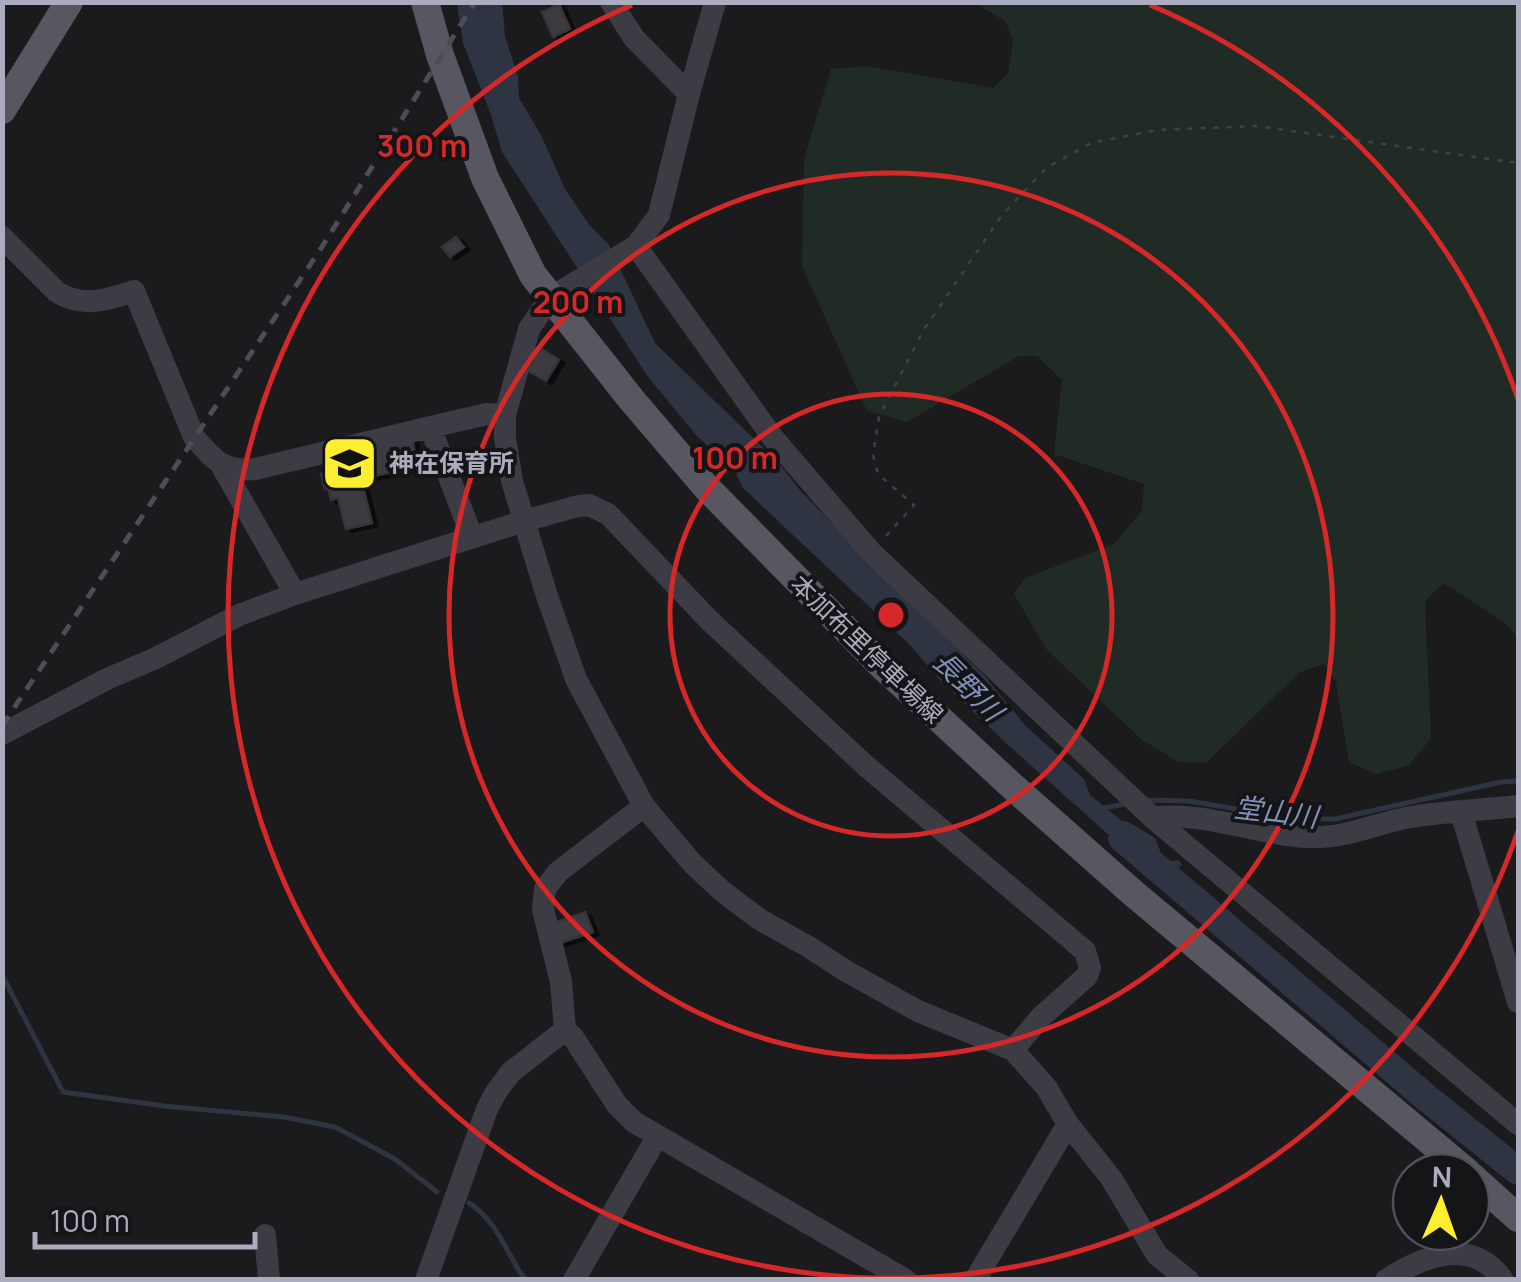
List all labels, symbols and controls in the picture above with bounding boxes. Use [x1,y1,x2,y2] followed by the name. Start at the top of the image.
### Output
[377,125,467,166] text: 300 m
[533,281,623,322] text: 200 m
[320,433,380,493] school or university icon: 神在保育所
[692,437,778,478] text: 100 m
[389,445,514,480] place label: 神在保育所
[783,567,951,731] street label: 本加布里停車場線
[873,597,909,633] centre of rings
[926,642,1014,731] water label: 長野川
[1232,787,1323,835] water label: 堂山川
[1391,1152,1491,1252] north arrow
[1431,1157,1453,1195] text: N
[35,1187,255,1249] scale bar
[50,1200,130,1241] text: 100 m

